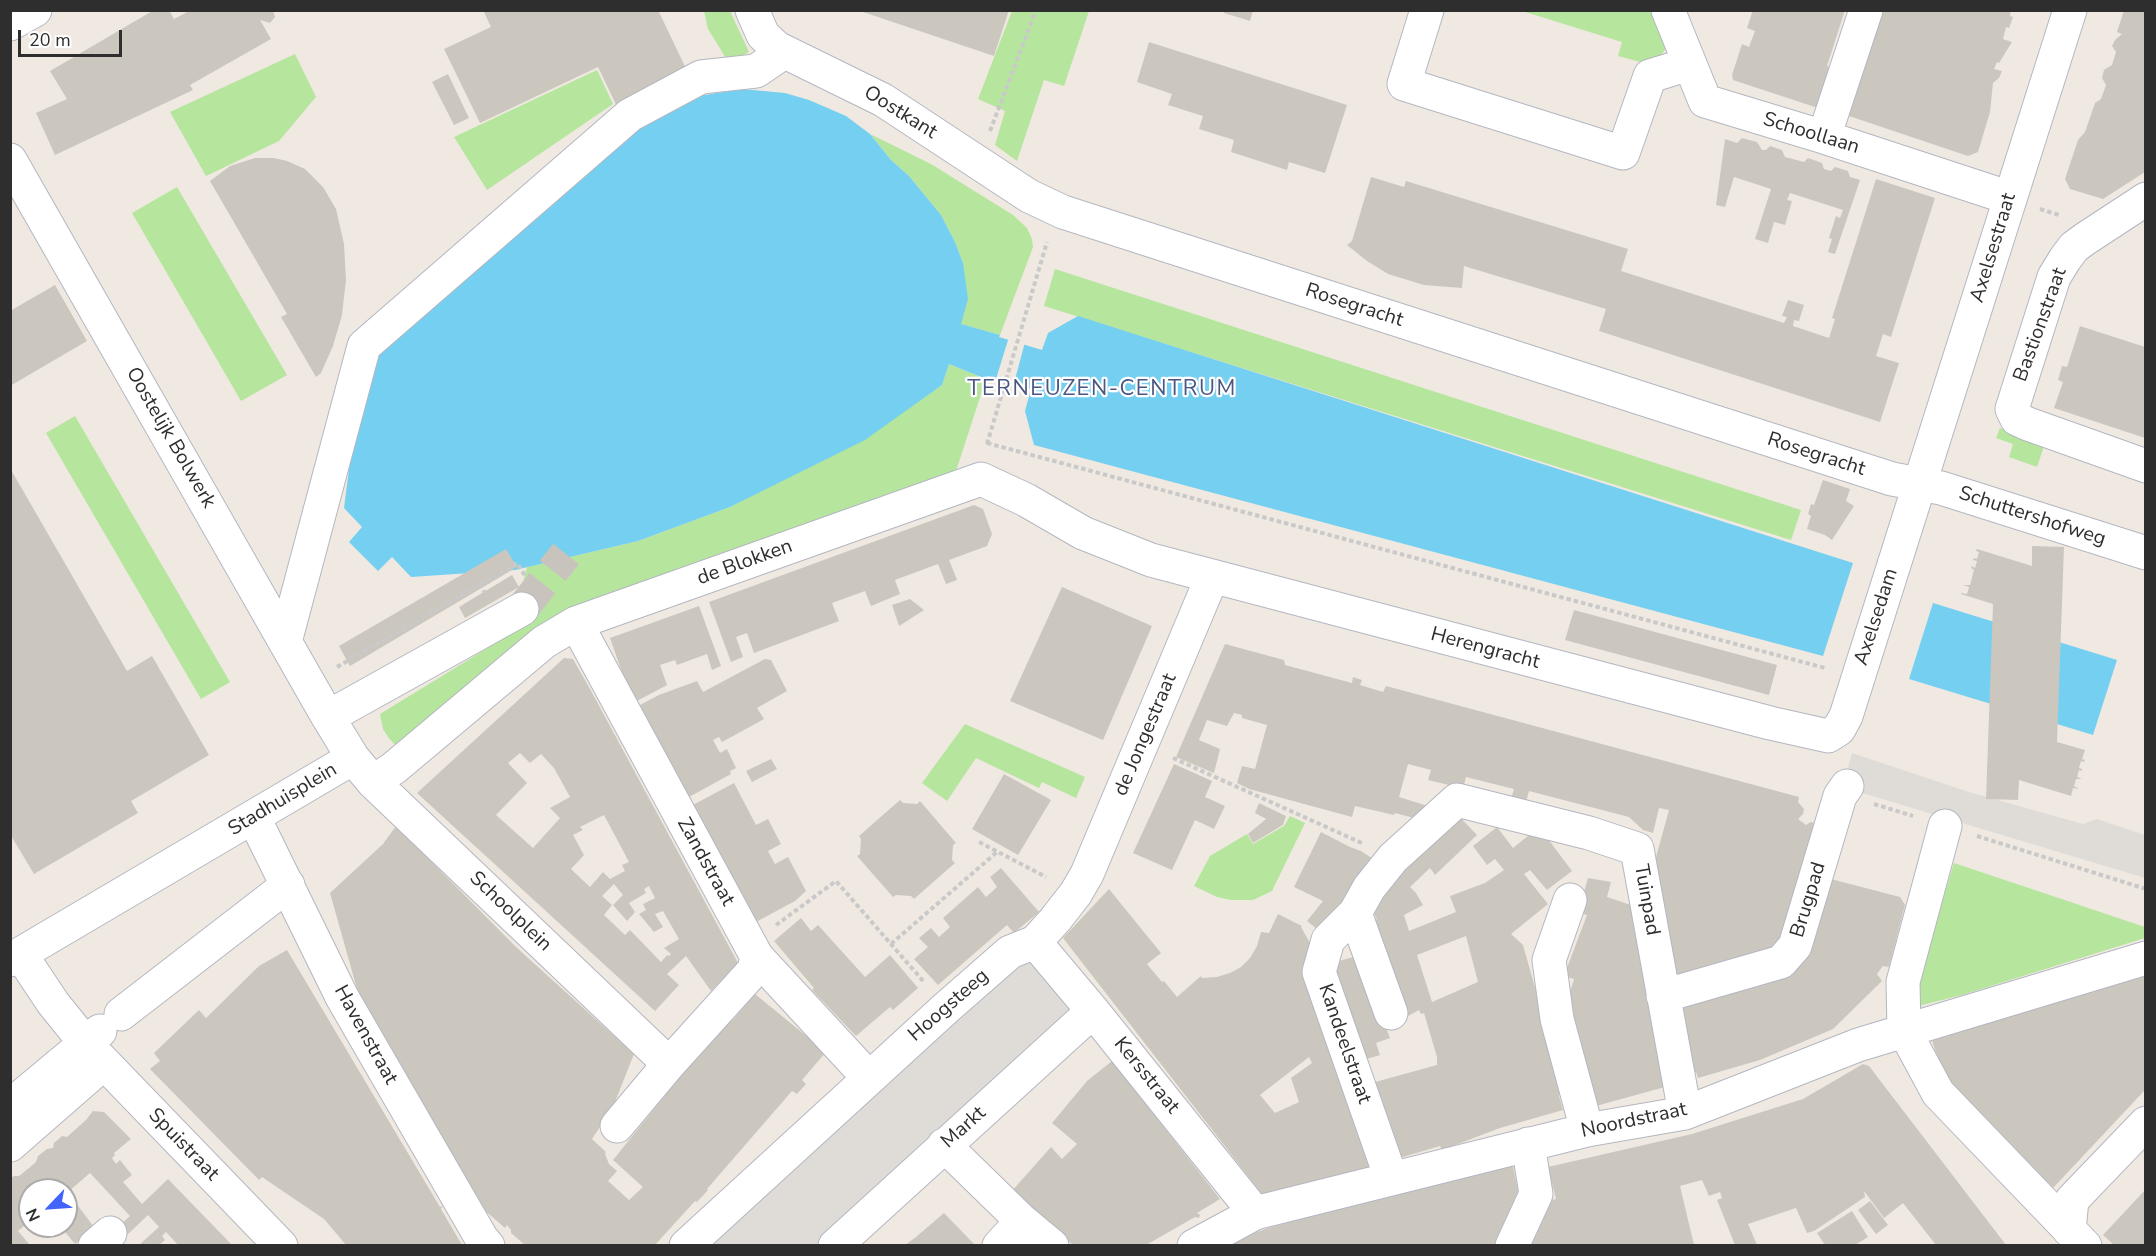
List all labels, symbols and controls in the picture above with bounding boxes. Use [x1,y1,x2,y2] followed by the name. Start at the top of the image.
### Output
[21,18,124,56] scale bar
[29,28,71,52] text: 20 m
[859,81,941,145] street label: Oostkant
[1760,108,1862,160] street label: Schoollaan
[1966,190,2022,306] street label: Axelsestraat
[2009,265,2073,385] street label: Bastionstraat
[1302,279,1406,333] street label: Rosegracht
[120,363,220,513] street label: Oostelijk Bolwerk
[967,377,1237,403] district label: TERNEUZEN-CENTRUM
[1764,428,1868,482] street label: Rosegracht
[1956,482,2108,552] street label: Schuttershofweg
[694,535,796,591] street label: de Blokken
[1850,565,1904,669] street label: Axelsedam
[1428,623,1542,675] street label: Herengracht
[1109,670,1183,800] street label: de Jongestraat
[224,758,342,842] street label: Stadhuisplein
[671,814,739,910] street label: Zandstraat
[1786,859,1832,941] street label: Brugpad
[1628,863,1664,937] street label: Tuinpad
[464,867,556,957] street label: Schoolplein
[904,965,994,1047] street label: Hoogsteeg
[328,981,402,1089] street label: Havenstraat
[1312,981,1376,1107] street label: Kandeelstraat
[1108,1033,1184,1119] street label: Kersstraat
[1579,1098,1689,1144] street label: Noordstraat
[937,1102,991,1154] street label: Markt
[143,1104,223,1186] street label: Spuistraat
[18,1178,78,1238] north arrow
[21,1205,46,1225] text: N

